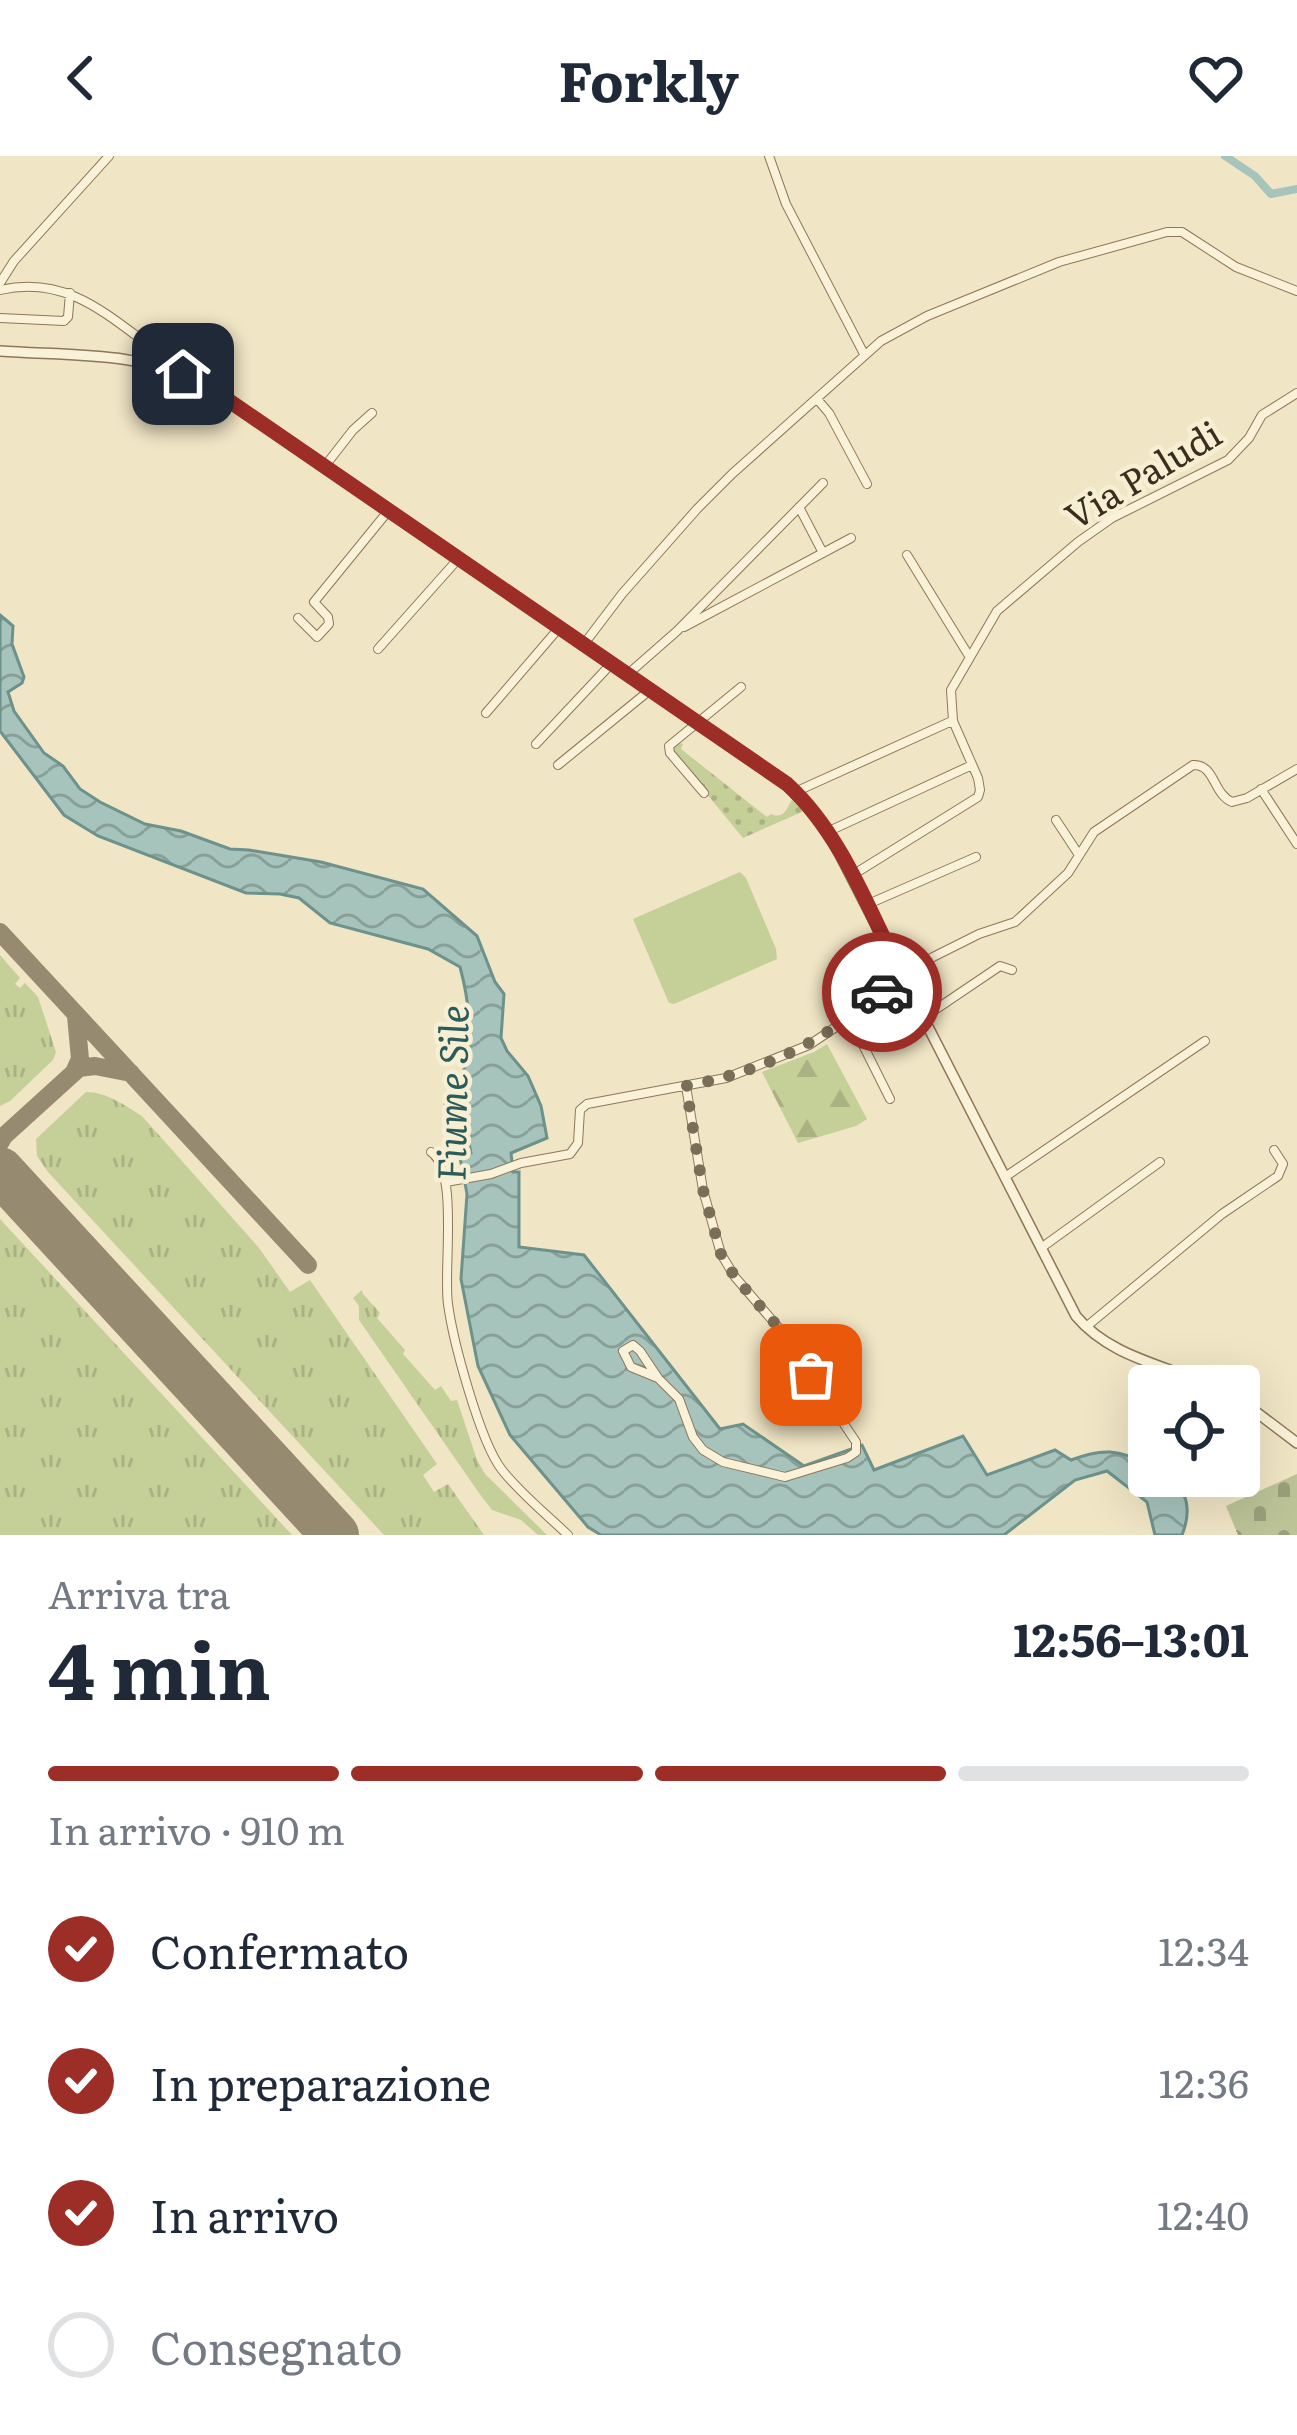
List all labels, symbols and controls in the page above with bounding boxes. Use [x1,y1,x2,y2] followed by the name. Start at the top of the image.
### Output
[558,38,739,119] text: Forkly
[48,45,114,111] icon: back
[1183,45,1249,111] icon: heart
[132,323,234,425] pin
[150,341,216,407] icon: home
[1054,405,1230,541] street label: Via Paludi
[822,932,942,1052] courier
[849,959,915,1025] icon: car
[419,1004,481,1182] water label: Fiume Sile
[760,1324,862,1426] pin
[778,1342,844,1408] icon: bag
[1128,1365,1260,1497] map controls
[1128,1365,1260,1497] button: locate
[48,1563,230,1621] text: Arriva tra
[1013,1604,1249,1671] text: 12:56–13:01
[48,1608,271,1724] text: 4 min
[48,1799,345,1857] text: In arrivo · 910 m
[48,1916,114,1982] icon: check
[150,1916,409,1983] text: Confermato
[1158,1920,1249,1978] text: 12:34
[48,2048,114,2114] icon: check
[150,2048,491,2115] text: In preparazione
[1159,2052,1249,2110] text: 12:36
[48,2180,114,2246] icon: check
[150,2180,339,2247] text: In arrivo
[1157,2184,1249,2242] text: 12:40
[150,2312,403,2379] text: Consegnato

